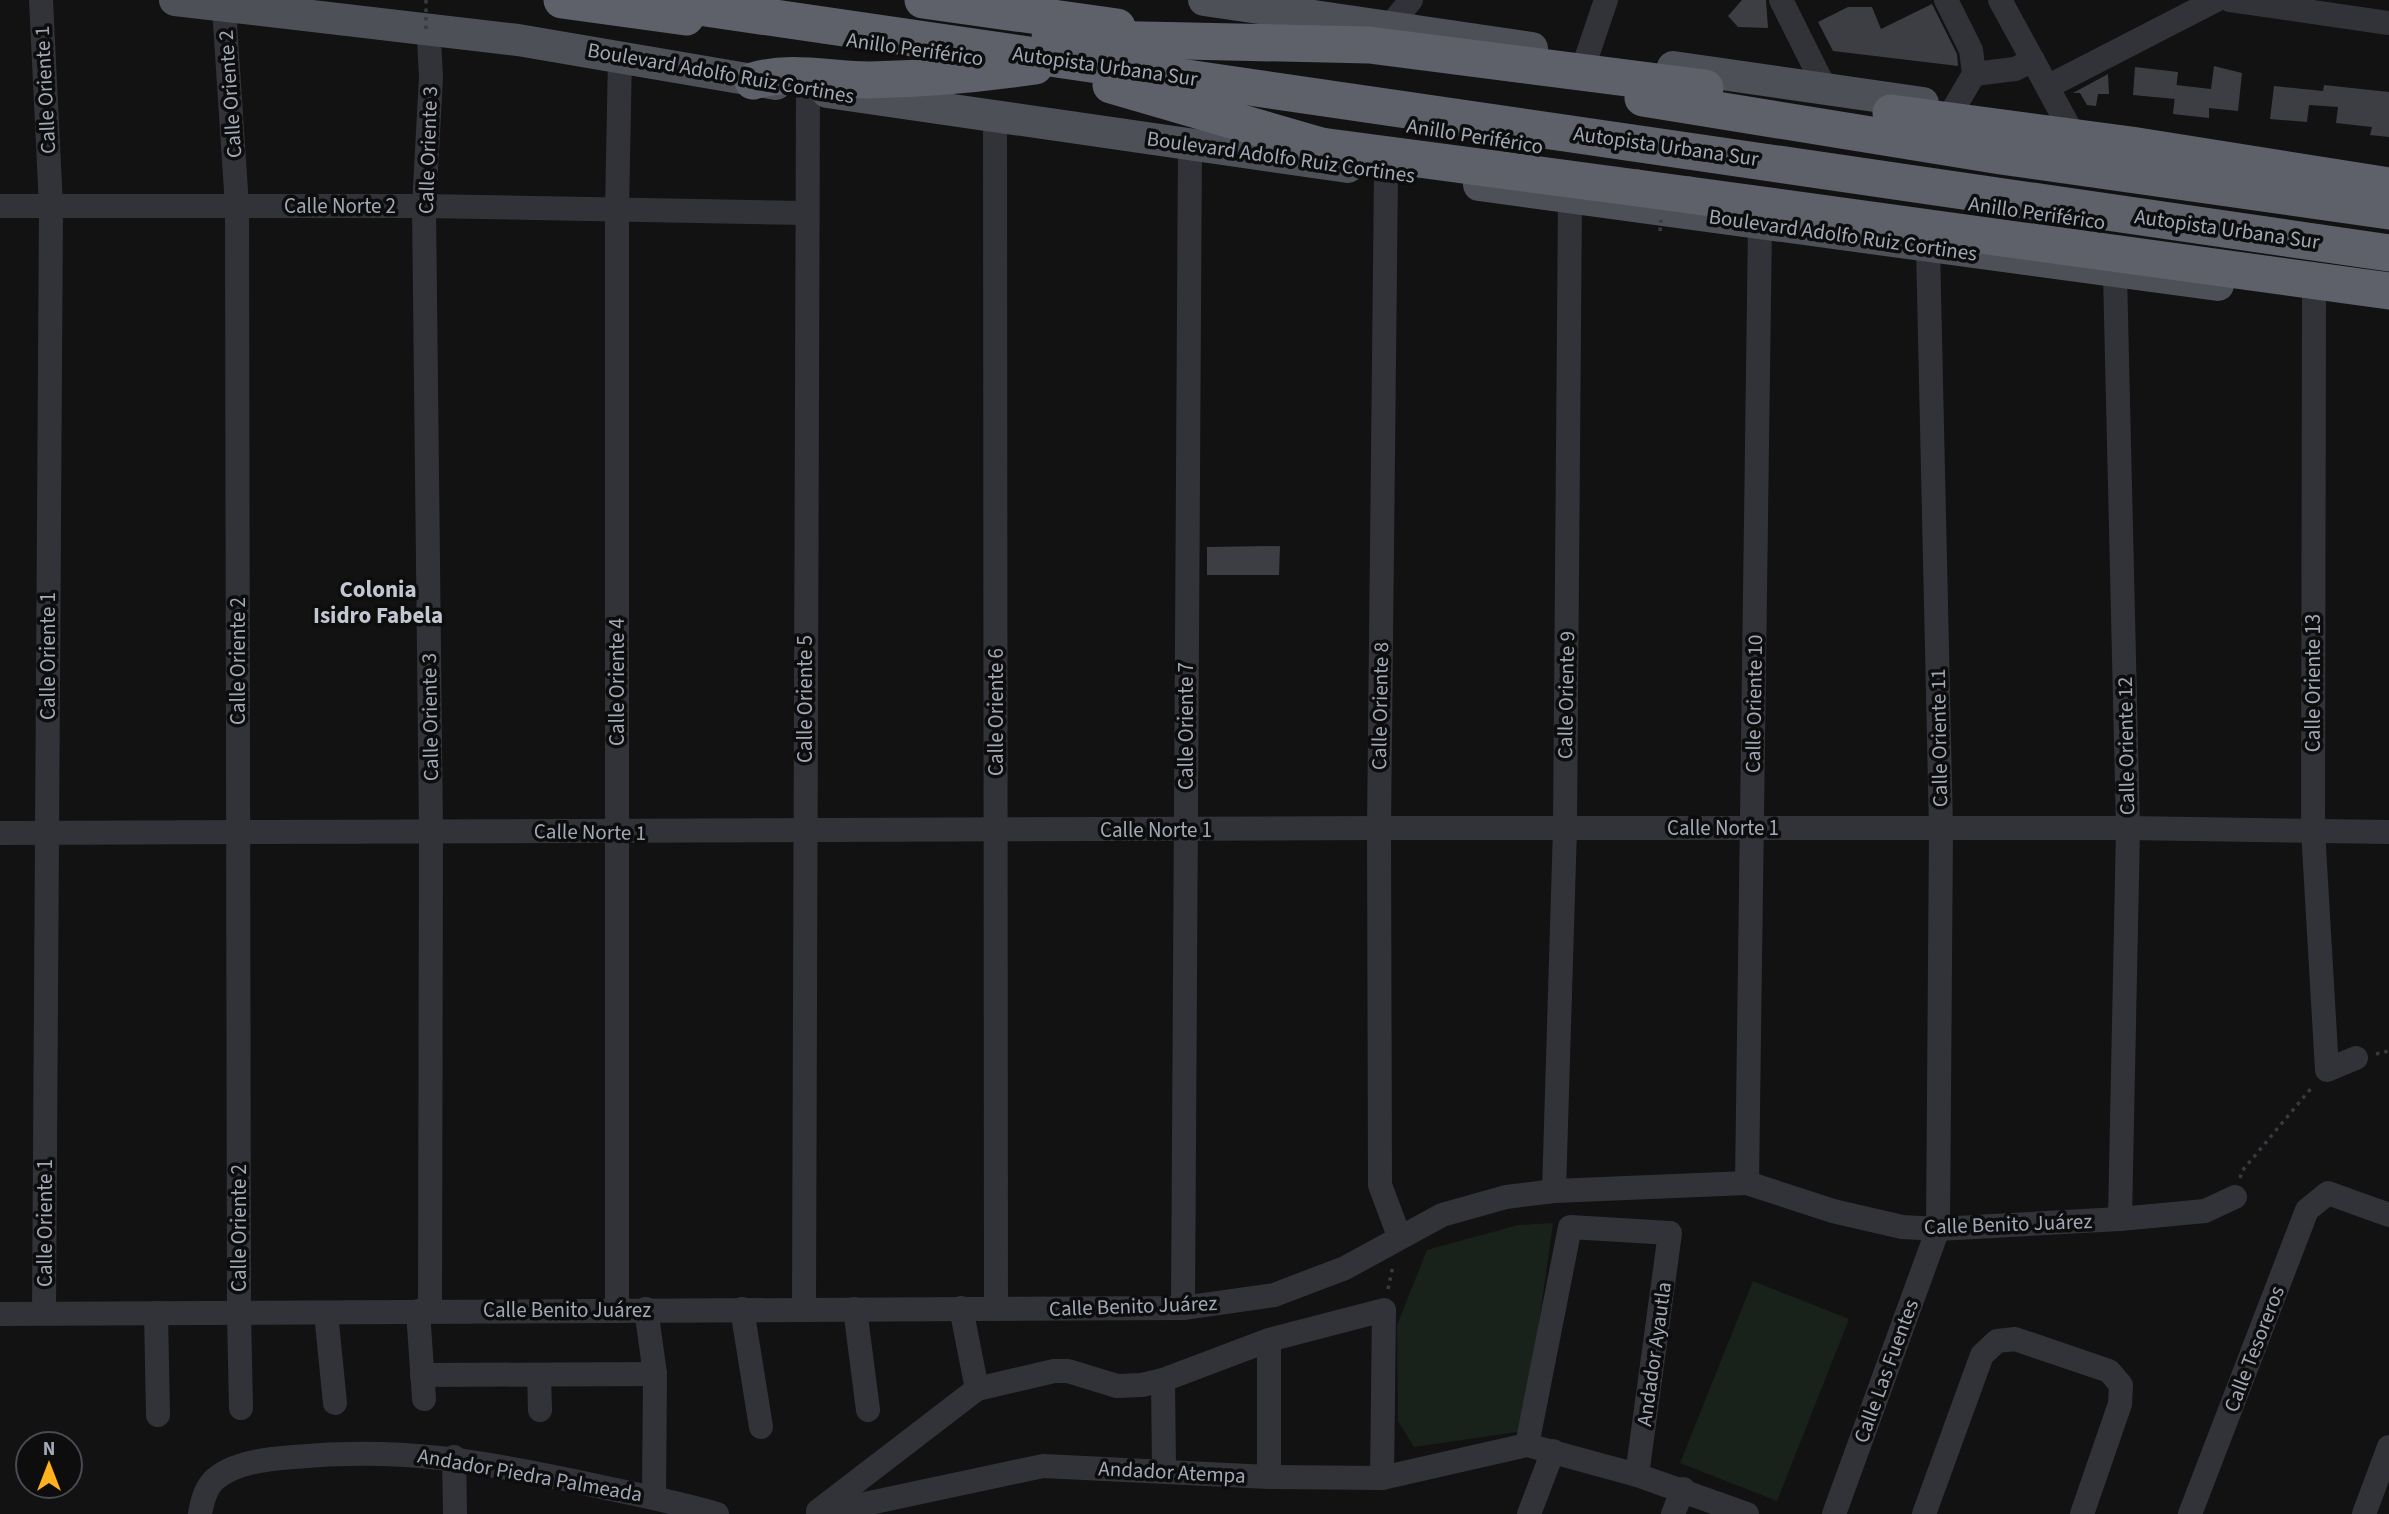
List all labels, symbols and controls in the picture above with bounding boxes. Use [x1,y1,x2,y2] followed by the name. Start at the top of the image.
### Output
[27,25,63,155] street label: Calle Oriente 1
[845,25,985,73] street label: Anillo Periférico
[211,29,249,159] street label: Calle Oriente 2
[585,35,857,111] street label: Boulevard Adolfo Ruiz Cortines
[1011,38,1200,94] street label: Autopista Urbana Sur
[411,85,445,215] street label: Calle Oriente 3
[1405,110,1545,162] street label: Anillo Periférico
[1572,118,1761,174] street label: Autopista Urbana Sur
[1145,123,1417,191] street label: Boulevard Adolfo Ruiz Cortines
[1967,189,2107,237] street label: Anillo Periférico
[284,191,396,221] street label: Calle Norte 2
[1707,201,1979,269] street label: Boulevard Adolfo Ruiz Cortines
[2133,201,2322,257] street label: Autopista Urbana Sur
[313,573,443,632] district label: Colonia Isidro Fabela
[33,592,63,720] street label: Calle Oriente 1
[223,597,253,725] street label: Calle Oriente 2
[2298,614,2328,752] street label: Calle Oriente 13
[602,618,632,746] street label: Calle Oriente 4
[1550,631,1582,759] street label: Calle Oriente 9
[1738,634,1770,774] street label: Calle Oriente 10
[790,635,820,763] street label: Calle Oriente 5
[1364,642,1396,770] street label: Calle Oriente 8
[981,648,1011,776] street label: Calle Oriente 6
[414,653,446,781] street label: Calle Oriente 3
[1171,662,1201,790] street label: Calle Oriente 7
[1923,668,1955,808] street label: Calle Oriente 11
[2110,676,2142,816] street label: Calle Oriente 12
[1667,813,1779,843] street label: Calle Norte 1
[1100,815,1212,845] street label: Calle Norte 1
[534,816,646,848] street label: Calle Norte 1
[30,1159,60,1287] street label: Calle Oriente 1
[224,1164,254,1292] street label: Calle Oriente 2
[1923,1206,2093,1242] street label: Calle Benito Juárez
[1629,1280,1679,1428] street label: Andador Ayautla
[2216,1281,2292,1416] street label: Calle Tesoreros
[1048,1288,1218,1324] street label: Calle Benito Juárez
[483,1295,651,1325] street label: Calle Benito Juárez
[1846,1295,1926,1447] street label: Calle Las Fuentes
[14,1430,84,1500] north arrow
[43,1436,55,1463] text: N
[415,1440,645,1510] street label: Andador Piedra Palmeada
[1098,1453,1246,1491] street label: Andador Atempa

